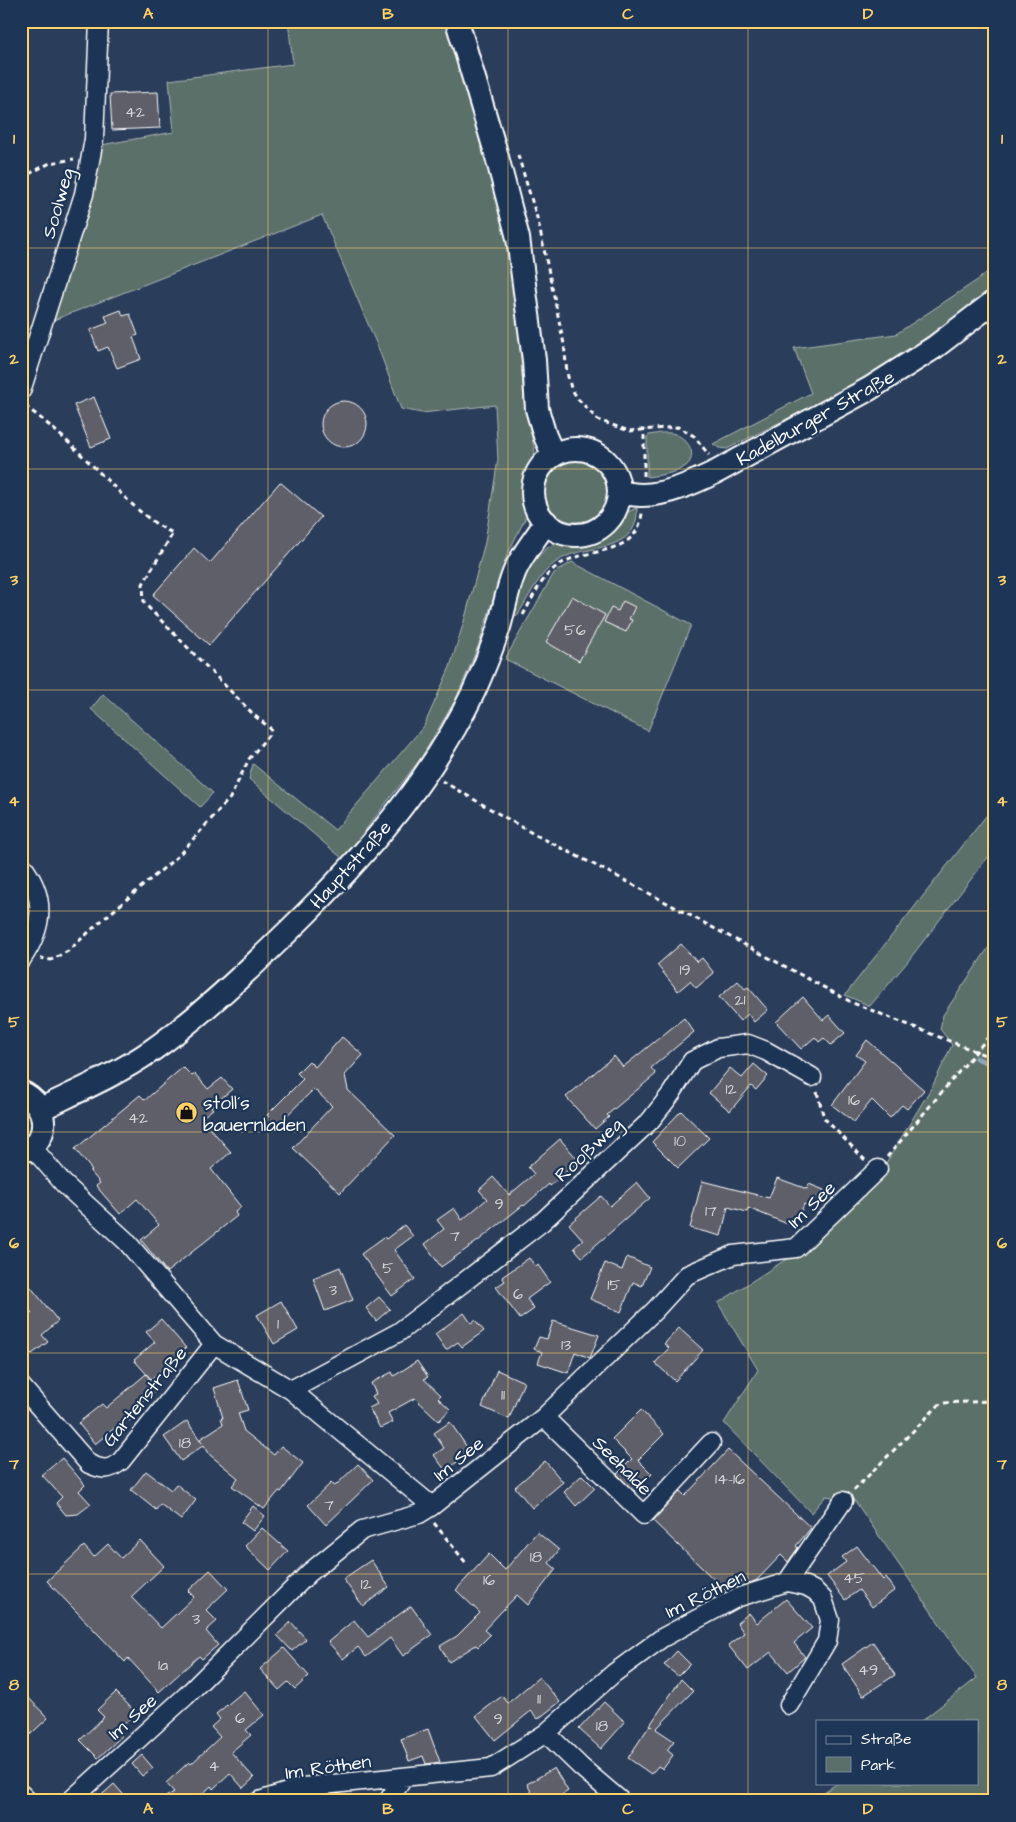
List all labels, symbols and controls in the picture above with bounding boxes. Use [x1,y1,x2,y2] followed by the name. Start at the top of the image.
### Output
[143,3,154,25] text: A
[382,3,394,25] text: B
[622,3,634,25] text: C
[863,3,874,25] text: D
[125,101,145,123] house number: 42
[13,128,16,150] text: 1
[1001,128,1004,150] text: 1
[36,165,82,242] street label: Soolweg
[8,348,19,370] text: 2
[996,348,1007,370] text: 2
[732,364,900,474] street label: Kadelburger Straße
[9,569,19,591] text: 3
[997,569,1007,591] text: 3
[564,619,586,641] house number: 56
[9,790,20,812] text: 4
[997,790,1008,812] text: 4
[304,815,398,915] street label: Hauptstraße
[679,959,691,981] house number: 19
[734,989,746,1011] house number: 21
[8,1011,20,1033] text: 5
[996,1011,1008,1033] text: 5
[725,1078,737,1100] house number: 12
[848,1089,860,1111] house number: 16
[203,1090,305,1139] place label: stoll´s bauernladen
[175,1101,199,1125] shop icon: stoll´s bauernladen
[128,1107,148,1129] house number: 42
[549,1111,630,1189] street label: Rooßweg
[674,1130,686,1152] house number: 10
[782,1175,842,1235] street label: Im See
[494,1193,504,1215] house number: 9
[705,1200,717,1222] house number: 17
[450,1225,460,1247] house number: 7
[9,1232,19,1254] text: 6
[997,1232,1007,1254] text: 6
[382,1257,394,1279] house number: 5
[607,1274,621,1296] house number: 15
[329,1279,337,1301] house number: 3
[513,1283,523,1305] house number: 6
[277,1313,279,1335] house number: 1
[561,1334,571,1356] house number: 13
[96,1341,194,1453] street label: Gartenstraße
[501,1384,505,1406] house number: 11
[428,1430,490,1488] street label: Im See
[586,1430,658,1502] street label: Seehalde
[179,1432,191,1454] house number: 18
[8,1453,19,1475] text: 7
[996,1453,1007,1475] text: 7
[715,1468,745,1490] house number: 14-16
[324,1494,334,1516] house number: 7
[530,1546,542,1568] house number: 18
[661,1563,750,1625] street label: Im Röthen
[843,1567,866,1589] house number: 45
[483,1569,495,1591] house number: 16
[360,1573,372,1595] house number: 12
[192,1608,200,1630] house number: 3
[158,1654,168,1676] house number: 1a
[858,1659,878,1681] house number: 49
[9,1674,20,1696] text: 8
[997,1674,1008,1696] text: 8
[102,1688,164,1747] street label: Im See
[537,1688,541,1710] house number: 11
[235,1707,245,1729] house number: 6
[493,1708,503,1730] house number: 9
[596,1715,608,1737] house number: 18
[816,1720,978,1784] legend
[861,1729,911,1750] text: Straße
[284,1748,373,1787] street label: Im Röthen
[209,1755,220,1777] house number: 4
[861,1755,896,1776] text: Park
[143,1798,154,1820] text: A
[382,1798,394,1820] text: B
[622,1798,634,1820] text: C
[863,1798,874,1820] text: D

